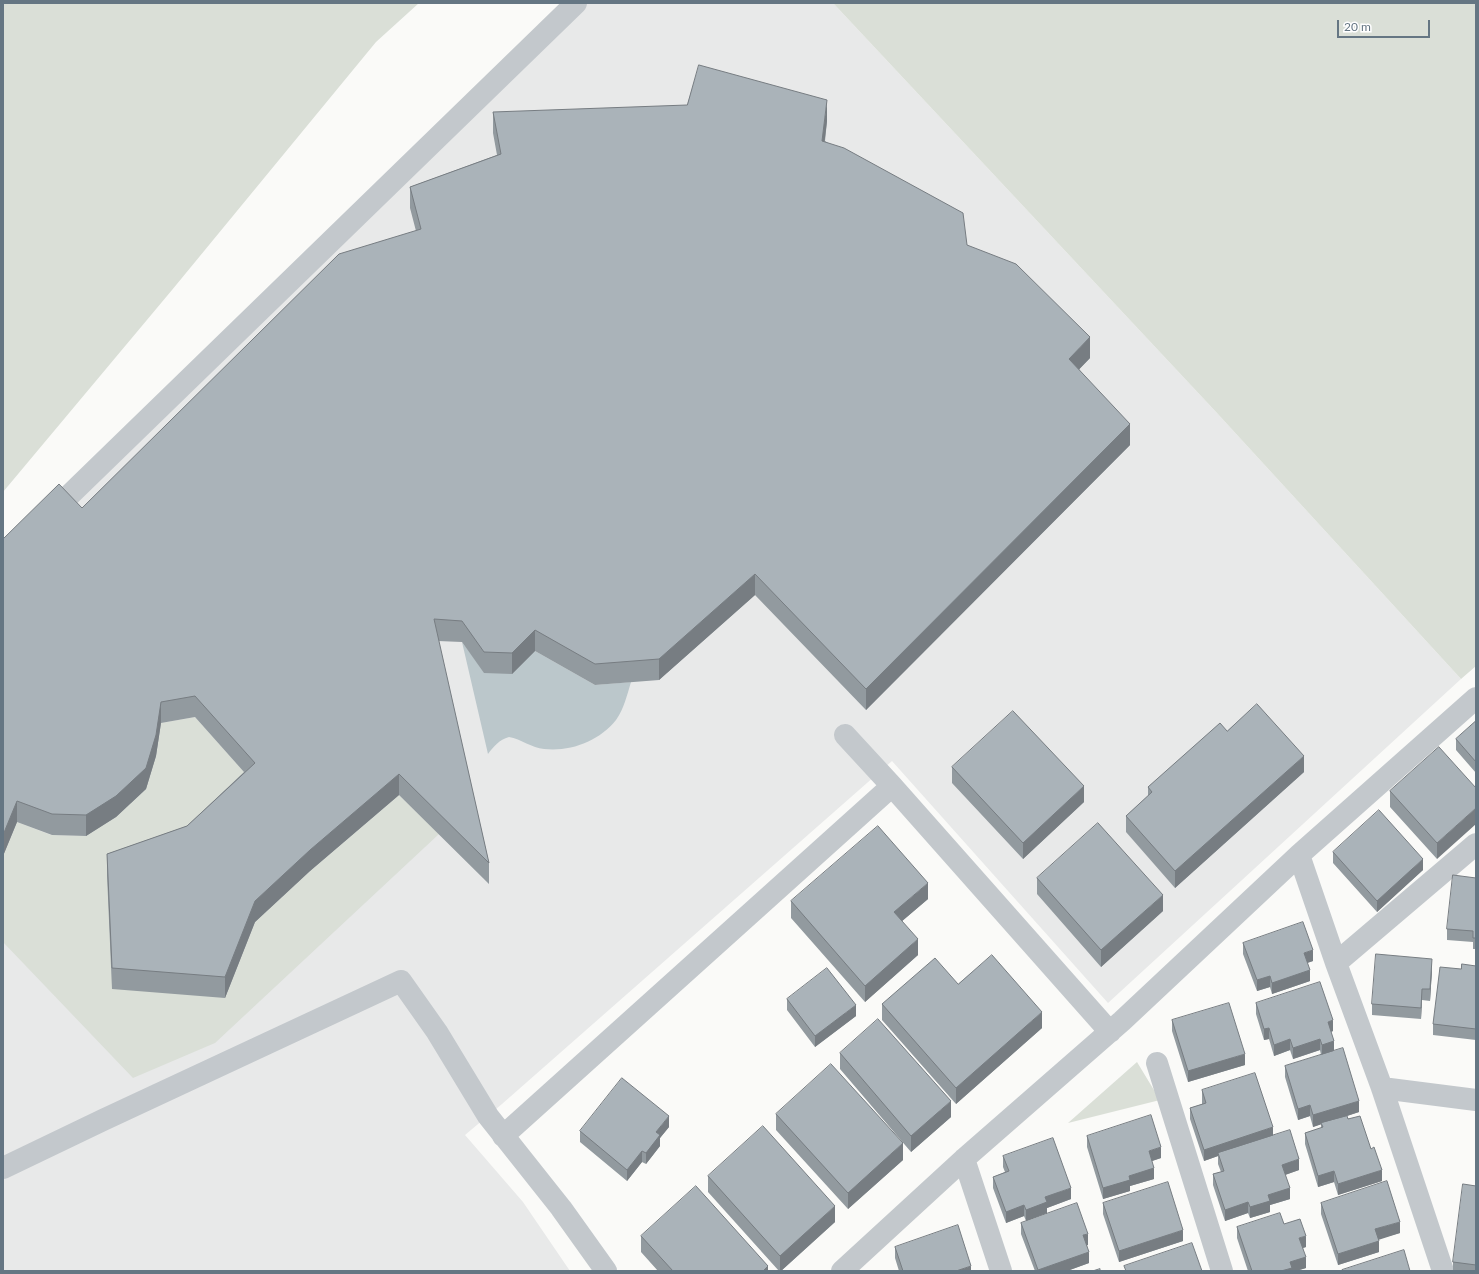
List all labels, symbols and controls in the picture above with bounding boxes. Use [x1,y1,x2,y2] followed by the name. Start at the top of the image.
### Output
[1339,12,1432,38] scale bar
[1344,19,1371,34] text: 20 m

